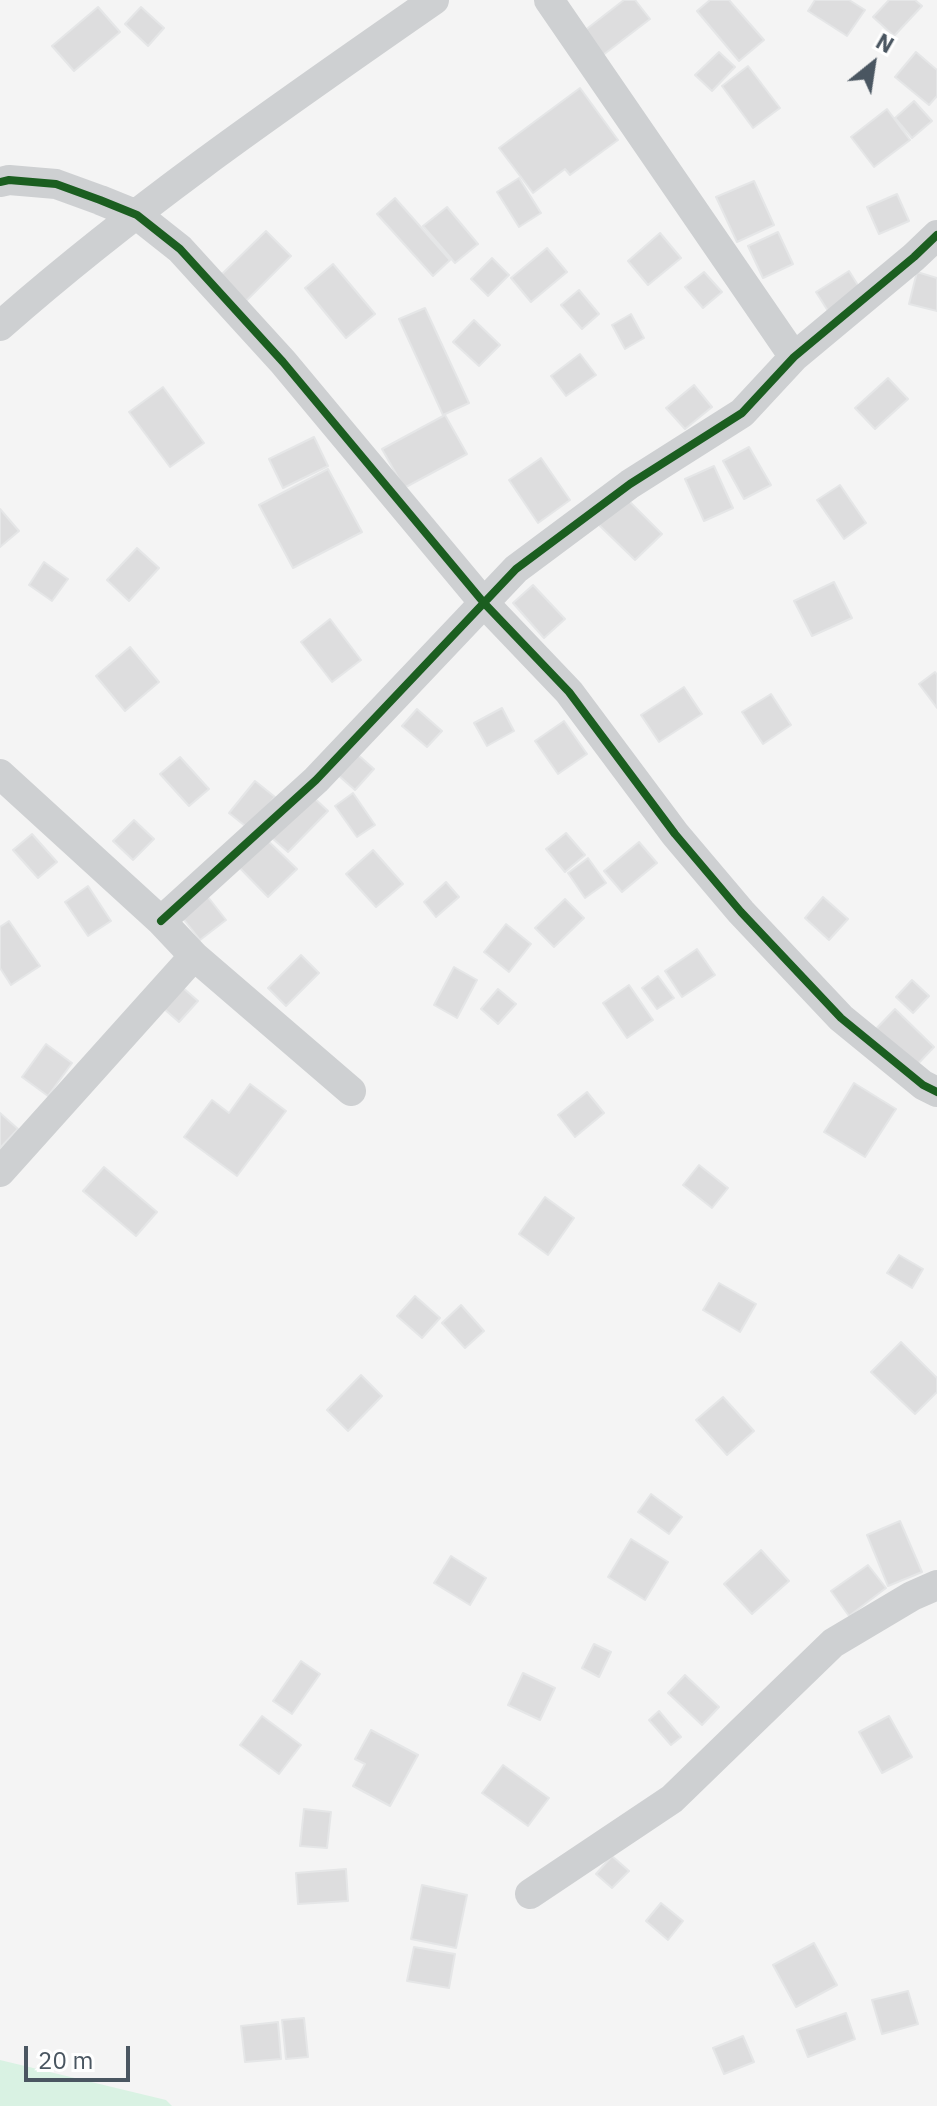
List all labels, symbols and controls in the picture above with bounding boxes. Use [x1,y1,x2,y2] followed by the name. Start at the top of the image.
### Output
[833,24,913,104] north arrow
[871,26,899,59] text: N
[28,2030,134,2080] scale bar
[38,2044,93,2076] text: 20 m

